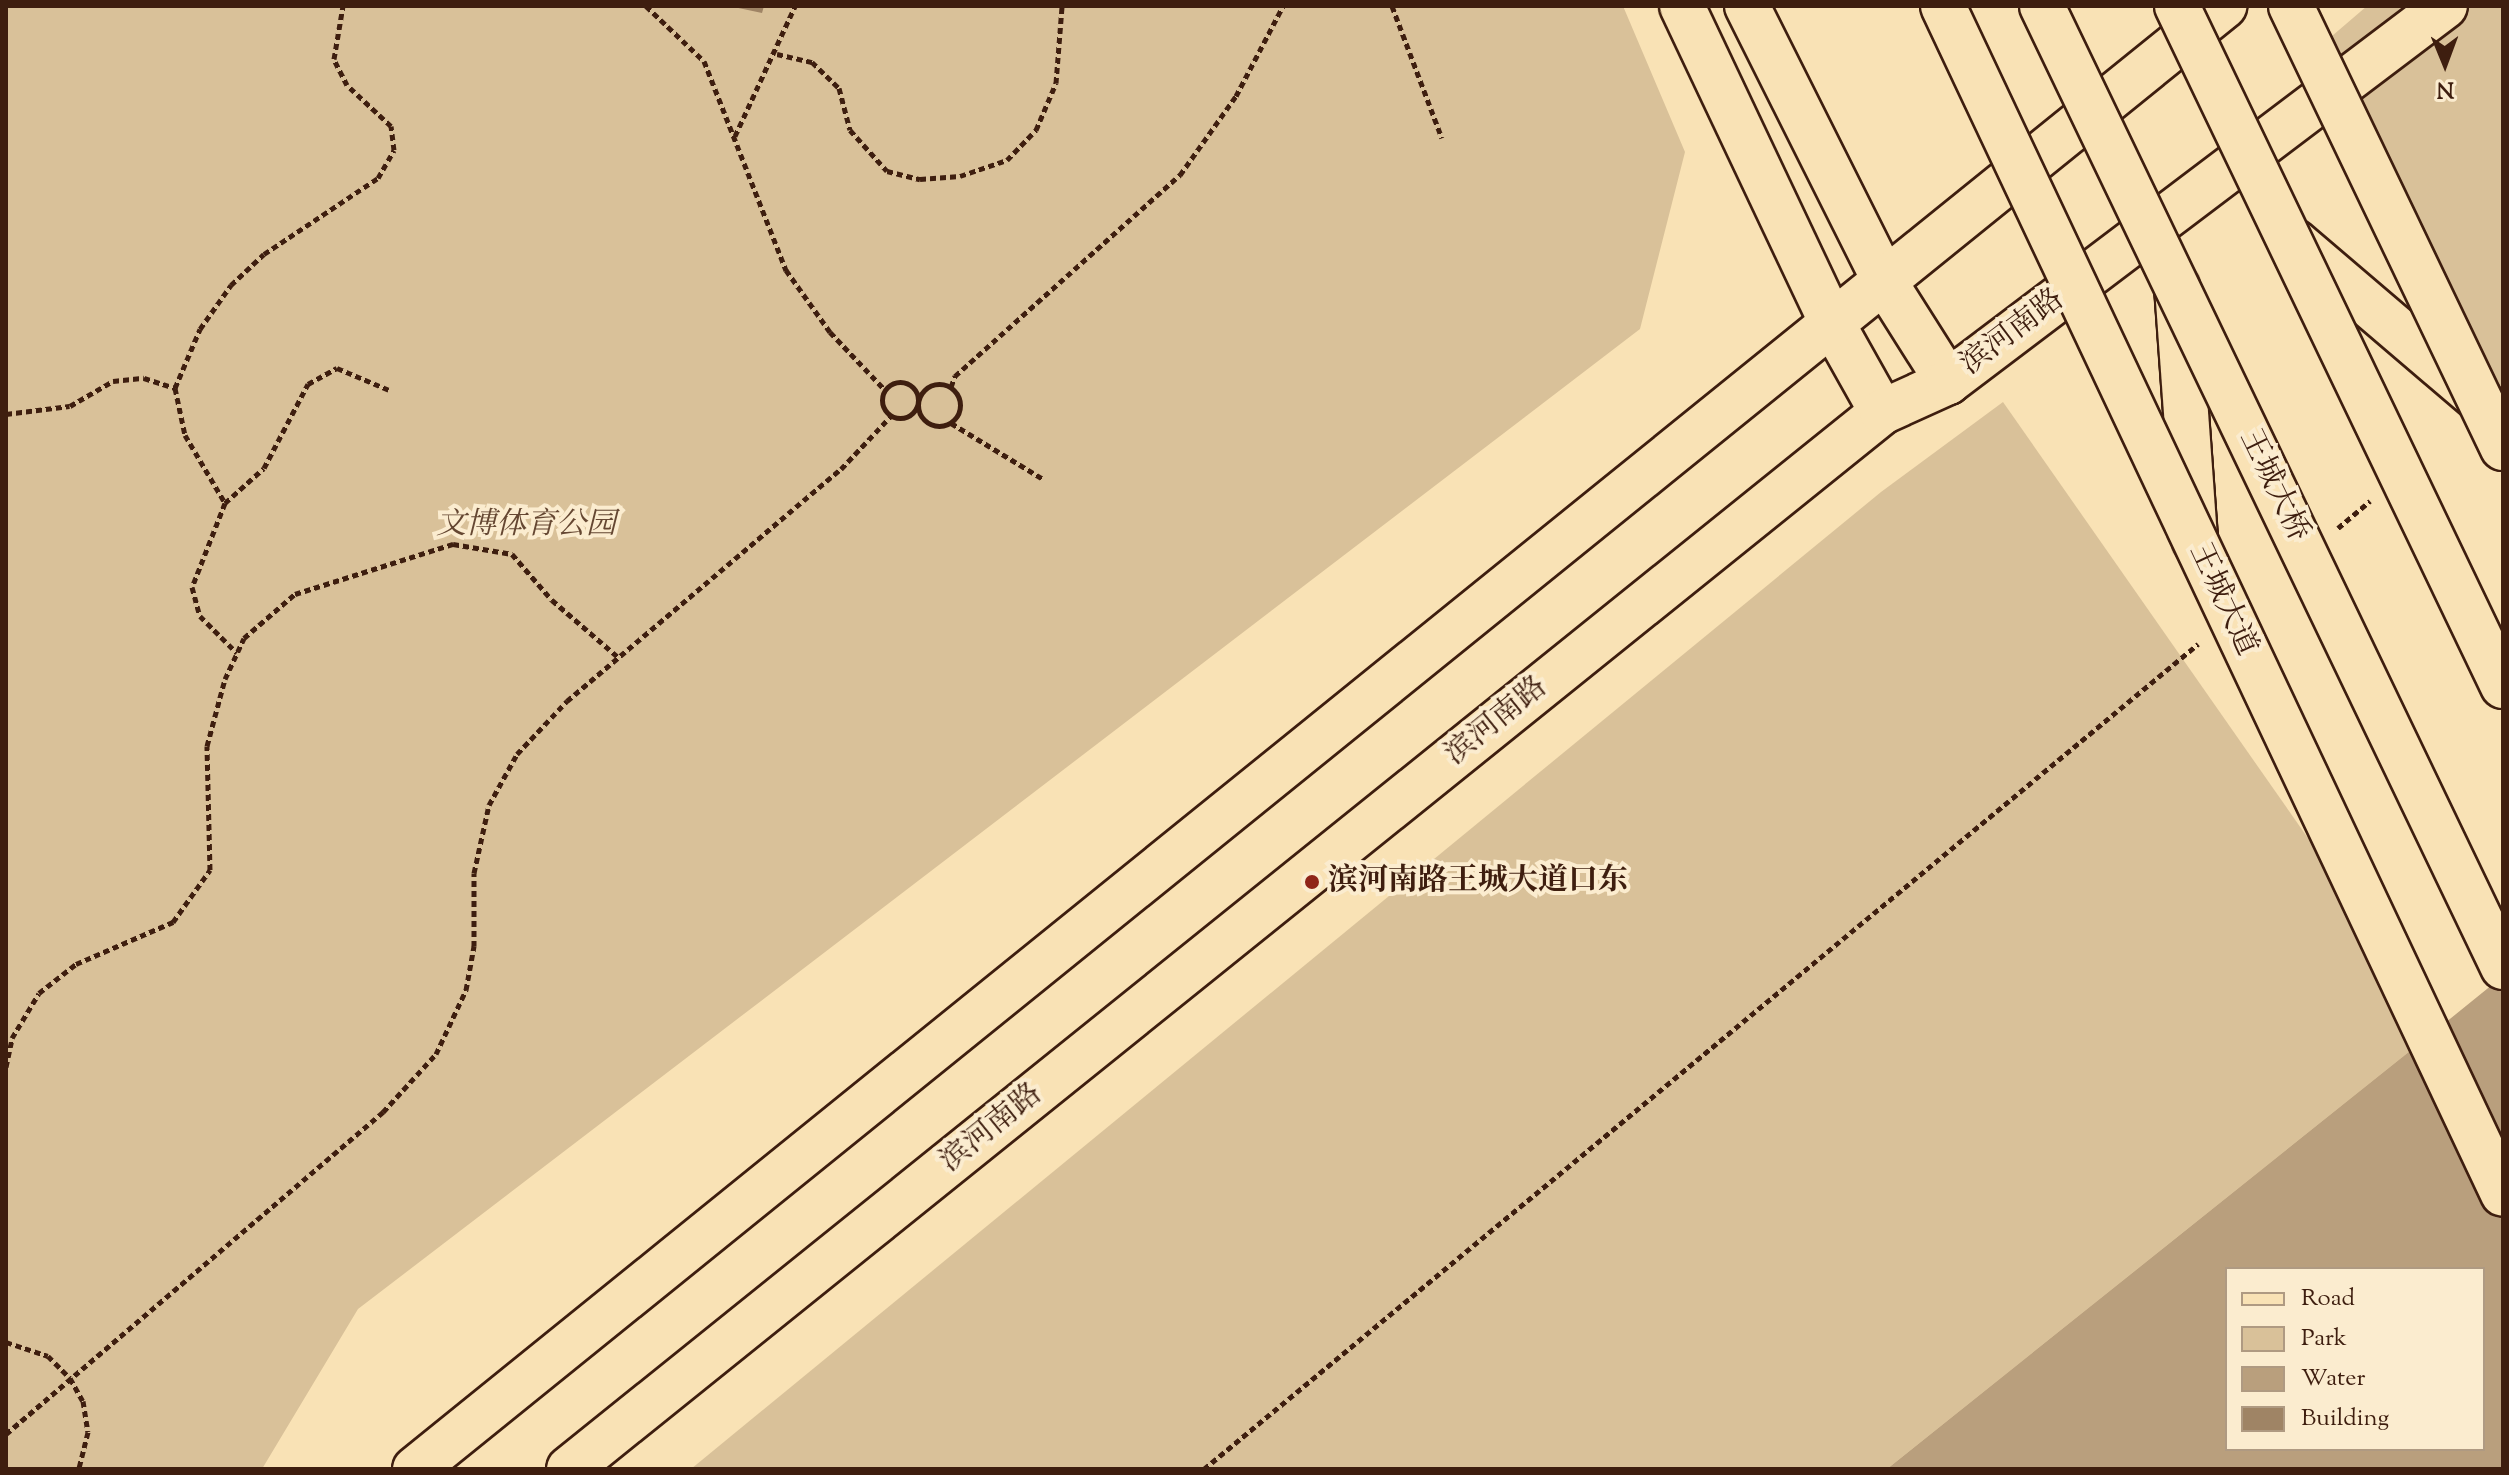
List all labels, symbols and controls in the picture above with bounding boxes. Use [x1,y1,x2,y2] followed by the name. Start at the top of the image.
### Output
[2405,24,2485,104] north arrow
[2436,72,2454,104] text: N
[1954,283,2072,383] street label: 滨河南路
[2231,424,2315,548] street label: 王城大桥
[436,508,616,544] park label: 文博体育公园
[2180,538,2264,662] street label: 王城大道
[1439,670,1555,774] street label: 滨河南路
[1328,864,1628,900] place label: 滨河南路王城大道口东
[1303,873,1321,891] marker: 滨河南路王城大道口东
[934,1077,1050,1181] street label: 滨河南路
[2225,1267,2485,1451] legend
[2301,1282,2355,1316] text: Road
[2301,1322,2347,1356] text: Park
[2301,1362,2365,1396] text: Water
[2301,1402,2389,1436] text: Building

